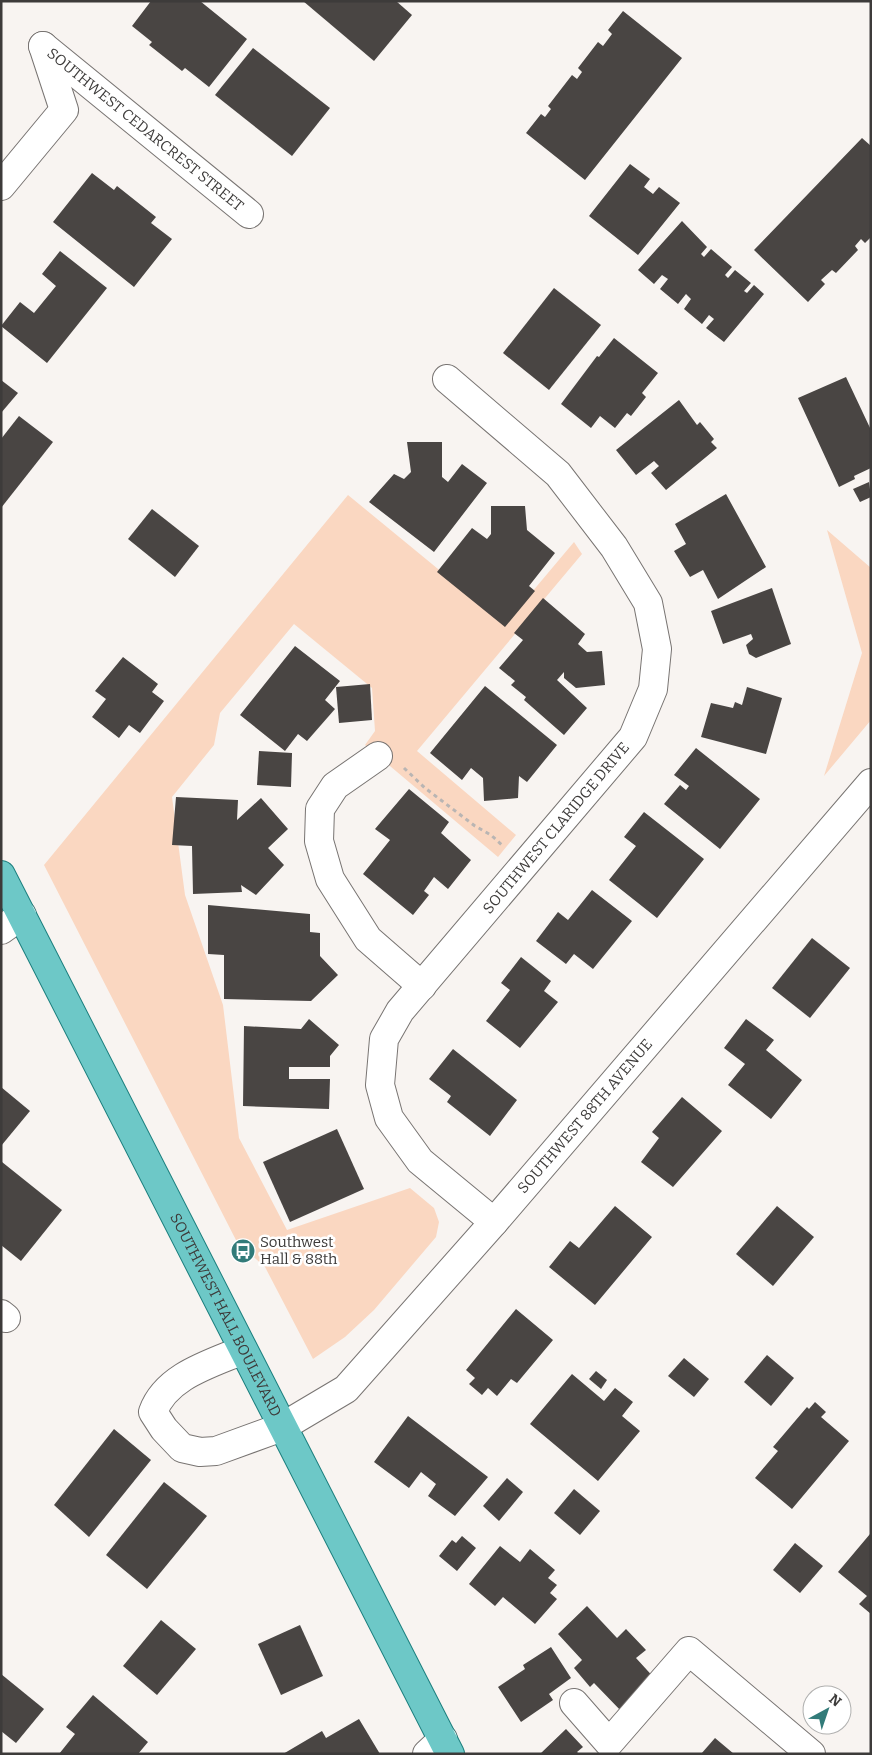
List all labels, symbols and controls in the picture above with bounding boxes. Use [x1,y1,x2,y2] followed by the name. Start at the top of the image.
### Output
[43,44,247,215] street label: SOUTHWEST CEDARCREST STREET
[479,739,633,917] street label: SOUTHWEST CLARIDGE DRIVE
[514,1035,656,1197] street label: SOUTHWEST 88TH AVENUE
[166,1210,285,1420] street label: SOUTHWEST HALL BOULEVARD
[260,1233,338,1268] place label: Southwest Hall & 88th
[230,1238,256,1264] bus stop icon: Southwest Hall & 88th
[802,1685,852,1735] north arrow
[825,1690,845,1711] text: N

